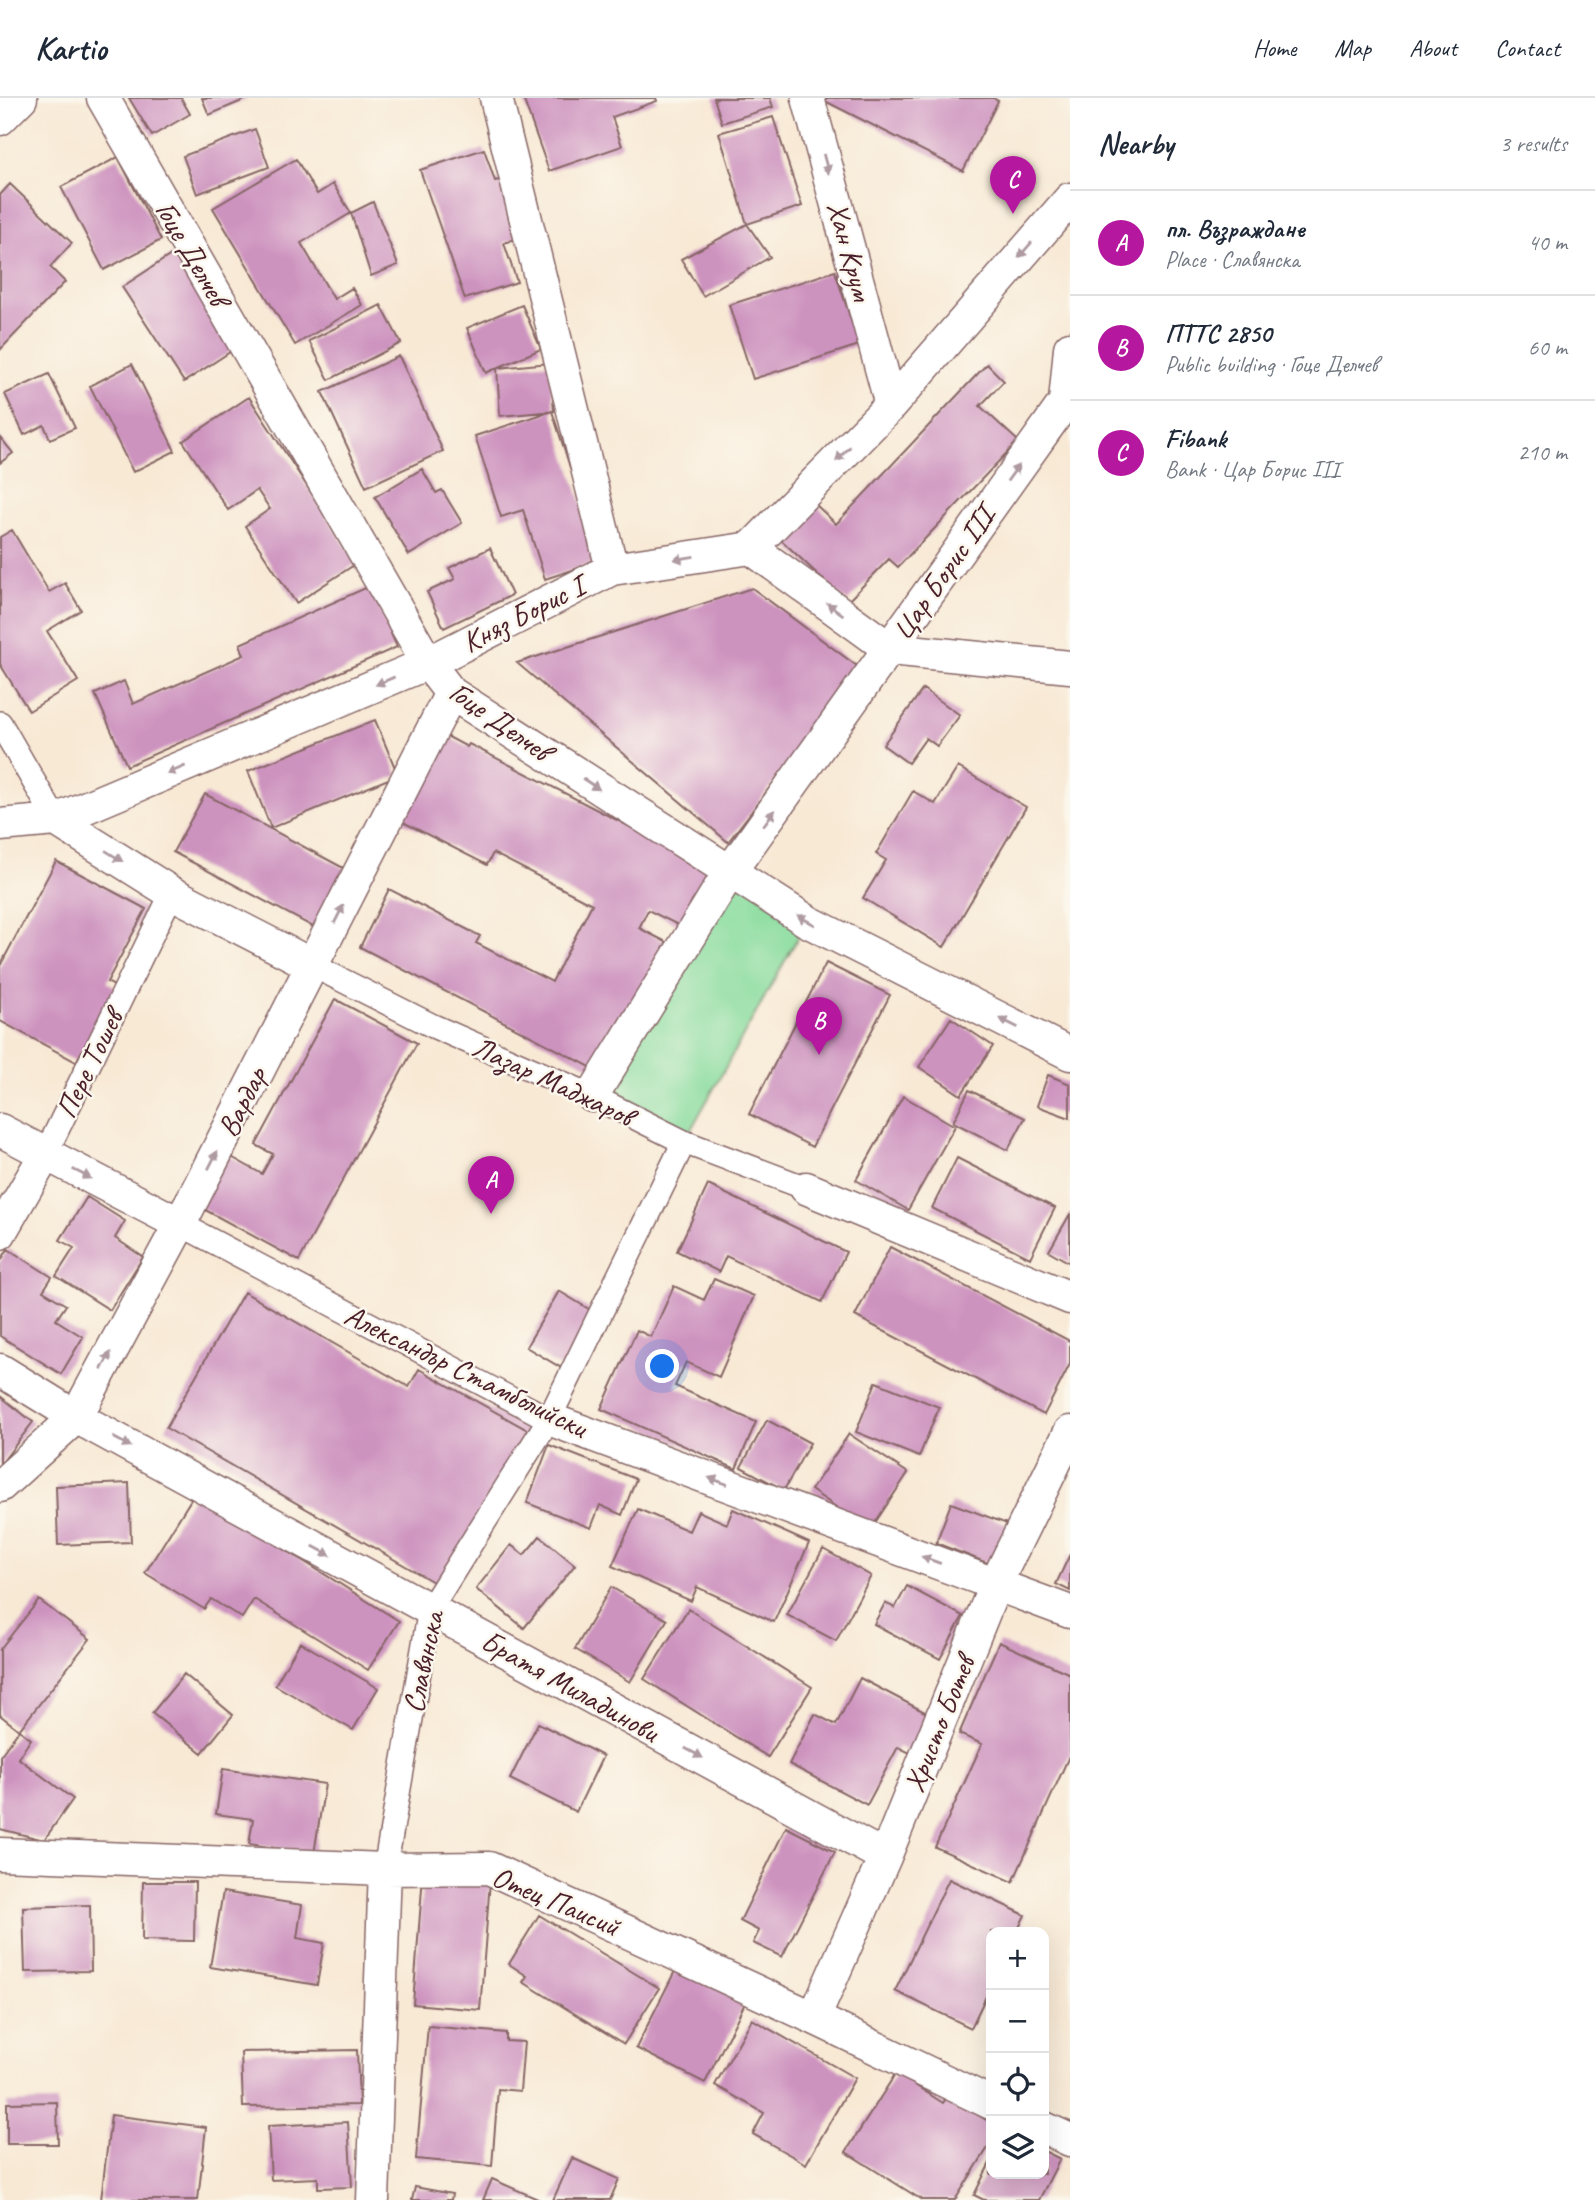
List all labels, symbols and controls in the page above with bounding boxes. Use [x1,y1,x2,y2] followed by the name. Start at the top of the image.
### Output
[35,27,106,69] text: Kartio
[1253,33,1296,63] text: Home
[1334,33,1371,63] text: Map
[1409,33,1457,63] text: About
[1495,33,1560,63] text: Contact
[1098,125,1174,163] text: Nearby
[1500,129,1567,158] text: 3 results
[821,153,832,175] one-way arrow
[990,156,1036,214] pin: C
[147,194,241,318] street label: Гоце Делчев
[819,198,882,307] street label: Хан Крум
[1165,212,1305,245] text: пл. Възраждане
[1115,228,1127,257] text: A
[1528,228,1567,257] text: 40 m
[1018,242,1033,259] one-way arrow
[1165,245,1299,274] text: Place · Славянска
[1165,317,1272,350] text: ПТТС 2850
[1115,333,1127,362] text: B
[1528,333,1567,362] text: 60 m
[1165,350,1377,379] text: Public building · Гоце Делчев
[1165,422,1226,455] text: Fibank
[1116,438,1126,467] text: C
[1518,438,1567,467] text: 210 m
[835,445,852,462] one-way arrow
[1165,455,1340,484] text: Bank · Цар Борис III
[1006,464,1020,482] one-way arrow
[883,494,1006,647] street label: Цар Борис III
[672,553,694,564] one-way arrow
[456,564,597,661] street label: Княз Борис I
[826,602,844,616] one-way arrow
[442,673,564,773] street label: Гоце Делчев
[375,675,395,687] one-way arrow
[165,764,186,775] one-way arrow
[581,777,601,790] one-way arrow
[762,809,776,827] one-way arrow
[105,850,124,863] one-way arrow
[333,904,344,924] one-way arrow
[797,914,816,926] one-way arrow
[796,997,842,1055] pin: B
[47,998,134,1124] street label: Пере Тошев
[999,1018,1019,1029] one-way arrow
[466,1027,645,1137] street label: Лазар Маджаров
[209,1060,276,1143] street label: Вардар
[207,1150,218,1170] one-way arrow
[468,1156,514,1214] pin: A
[72,1168,92,1180] one-way arrow
[338,1296,595,1447] street label: Александър Стамболийски
[645,1349,679,1383] your location
[101,1351,112,1371] one-way arrow
[112,1436,131,1448] one-way arrow
[708,1475,729,1486] one-way arrow
[312,1545,331,1557] one-way arrow
[921,1554,942,1565] one-way arrow
[394,1605,453,1716] street label: Славянска
[475,1622,667,1751] street label: Братя Миладинови
[895,1646,985,1797] street label: Христо Ботев
[684,1747,704,1759] one-way arrow
[487,1857,627,1945] street label: Отец Паисий
[986,1927,1049,2179] map controls
[986,1927,1049,1990] button: +
[986,1990,1049,2053] button: −
[986,2053,1049,2116] button: locate
[986,2116,1049,2179] button: layers

